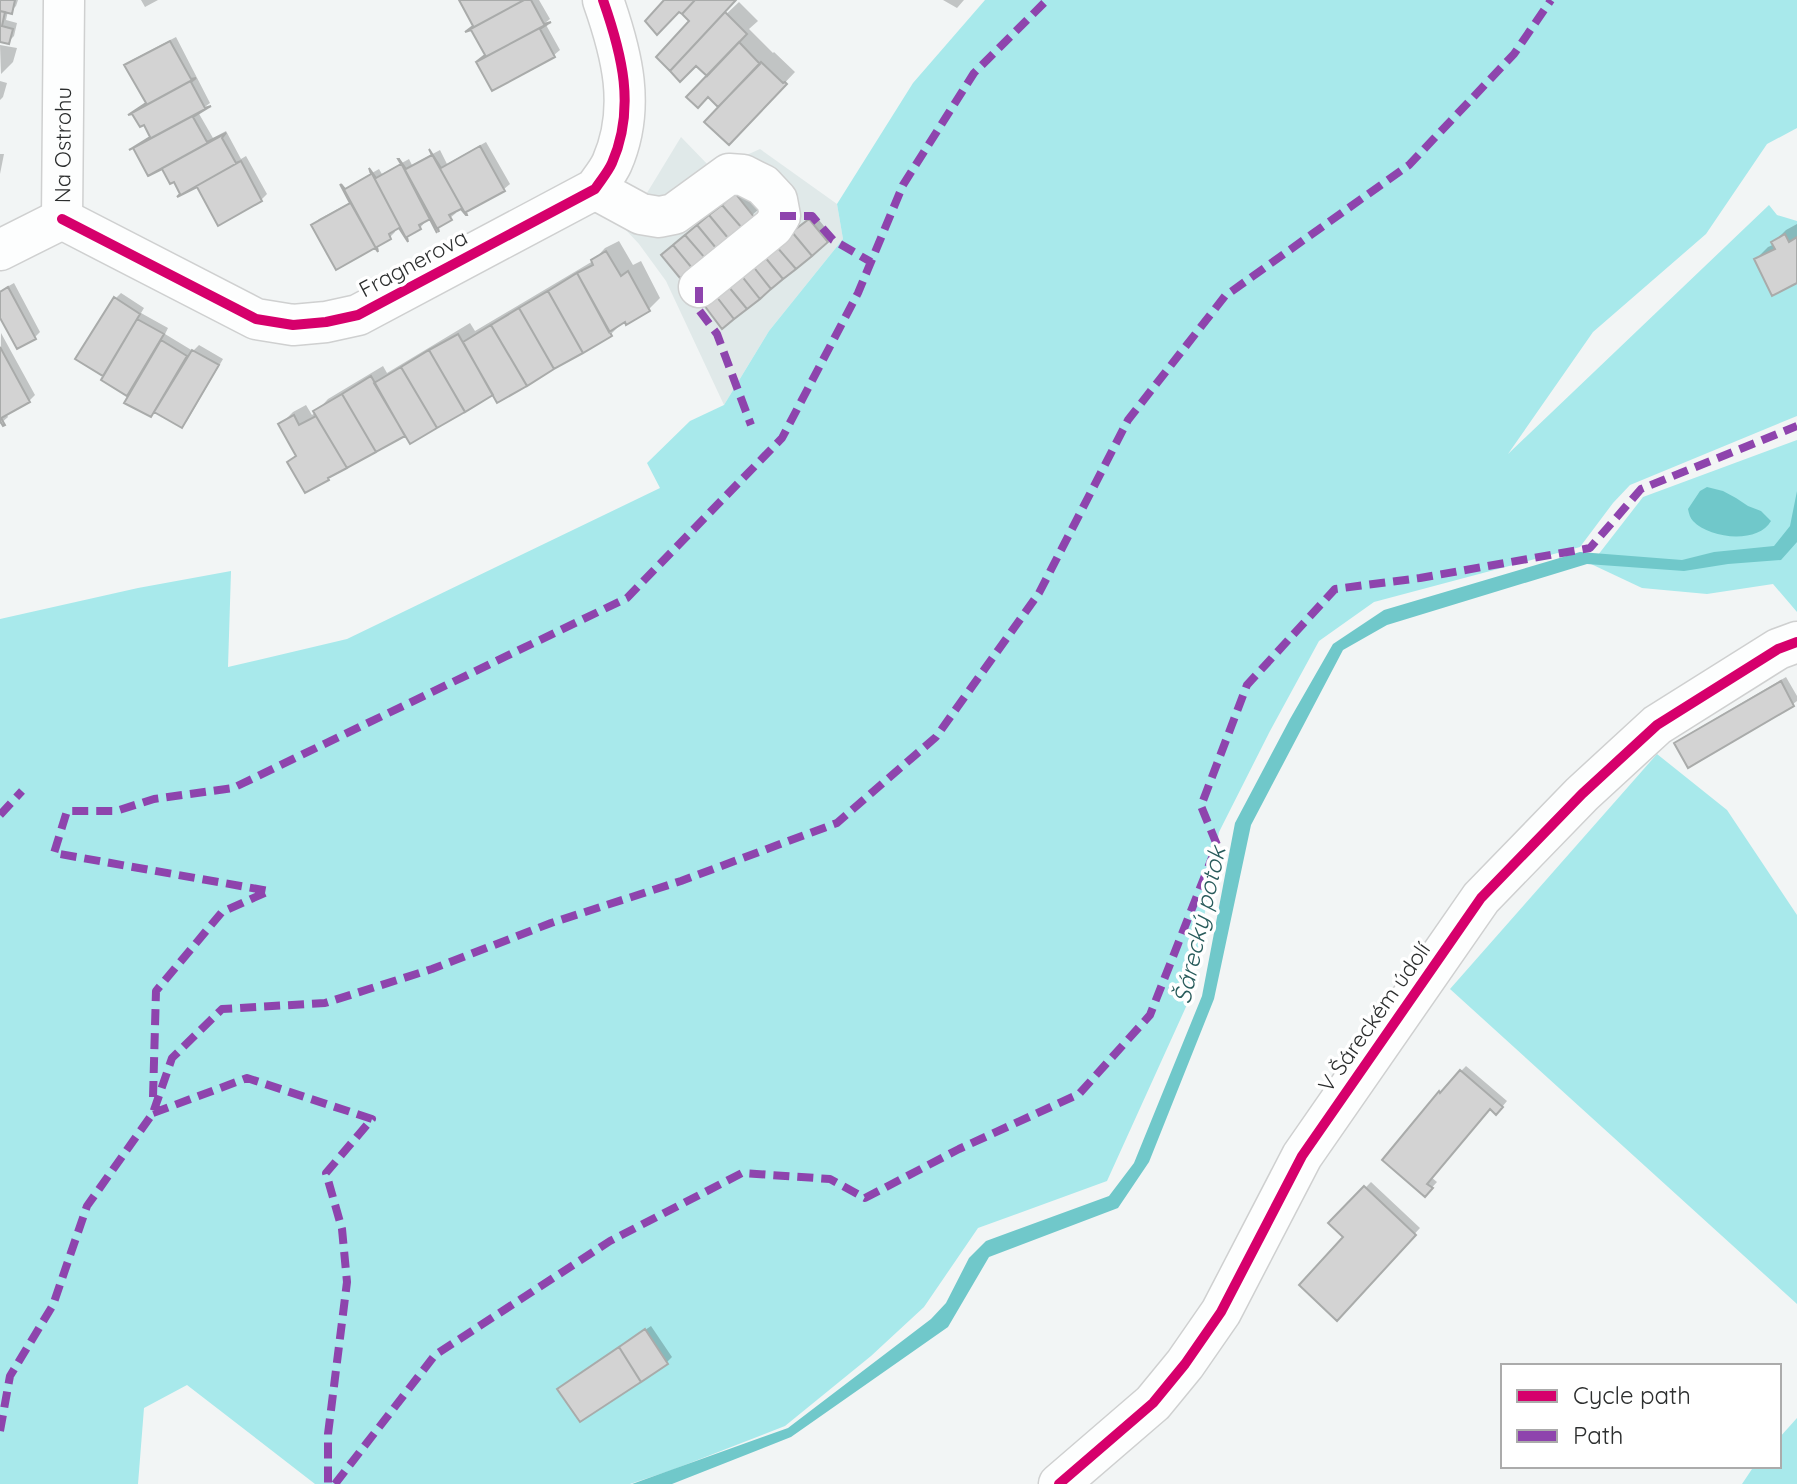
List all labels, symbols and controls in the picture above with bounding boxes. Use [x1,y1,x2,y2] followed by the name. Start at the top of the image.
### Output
[48,87,77,203] street label: Na Ostrohu
[354,223,472,303] street label: Fragnerova
[1166,841,1232,1006] water label: Šárecký potok
[1312,936,1436,1097] street label: V Šáreckém údolí
[1501,1364,1781,1468] legend
[1573,1380,1691,1410] text: Cycle path
[1573,1420,1624,1450] text: Path

